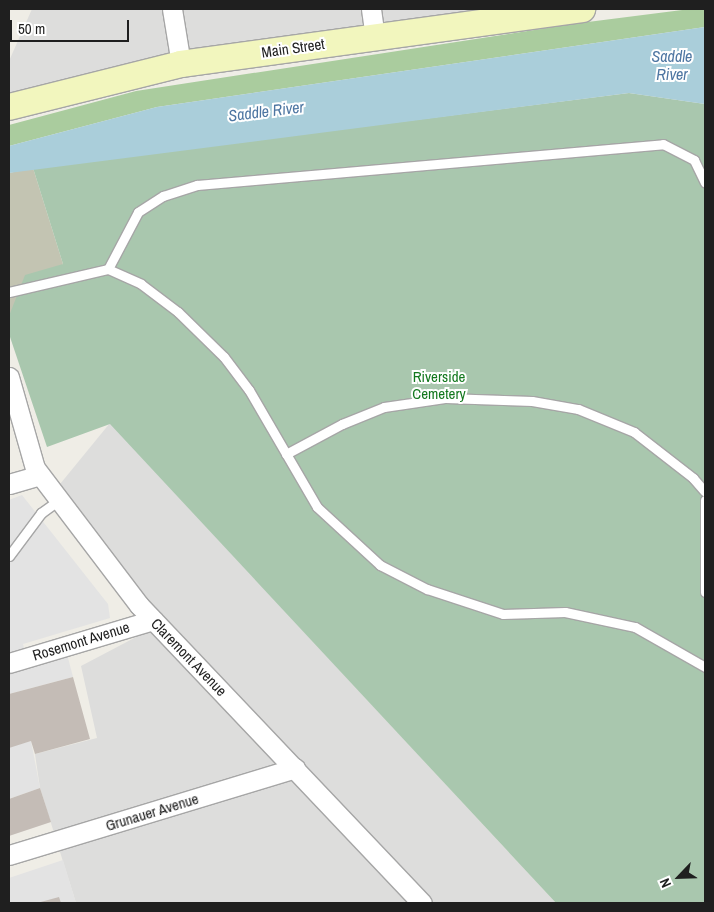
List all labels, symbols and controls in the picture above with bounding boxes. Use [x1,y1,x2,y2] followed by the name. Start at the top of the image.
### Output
[12,10,131,42] scale bar
[18,18,45,39] text: 50 m
[260,35,326,61] street label: Main Street
[652,46,692,84] water label: Saddle River
[227,97,305,125] water label: Saddle River
[412,367,466,402] park label: Riverside Cemetery
[147,614,231,700] street label: Claremont Avenue
[30,618,132,664] street label: Rosemont Avenue
[103,789,201,835] street label: Grunauer Avenue
[654,852,704,902] north arrow
[655,876,675,891] text: N

